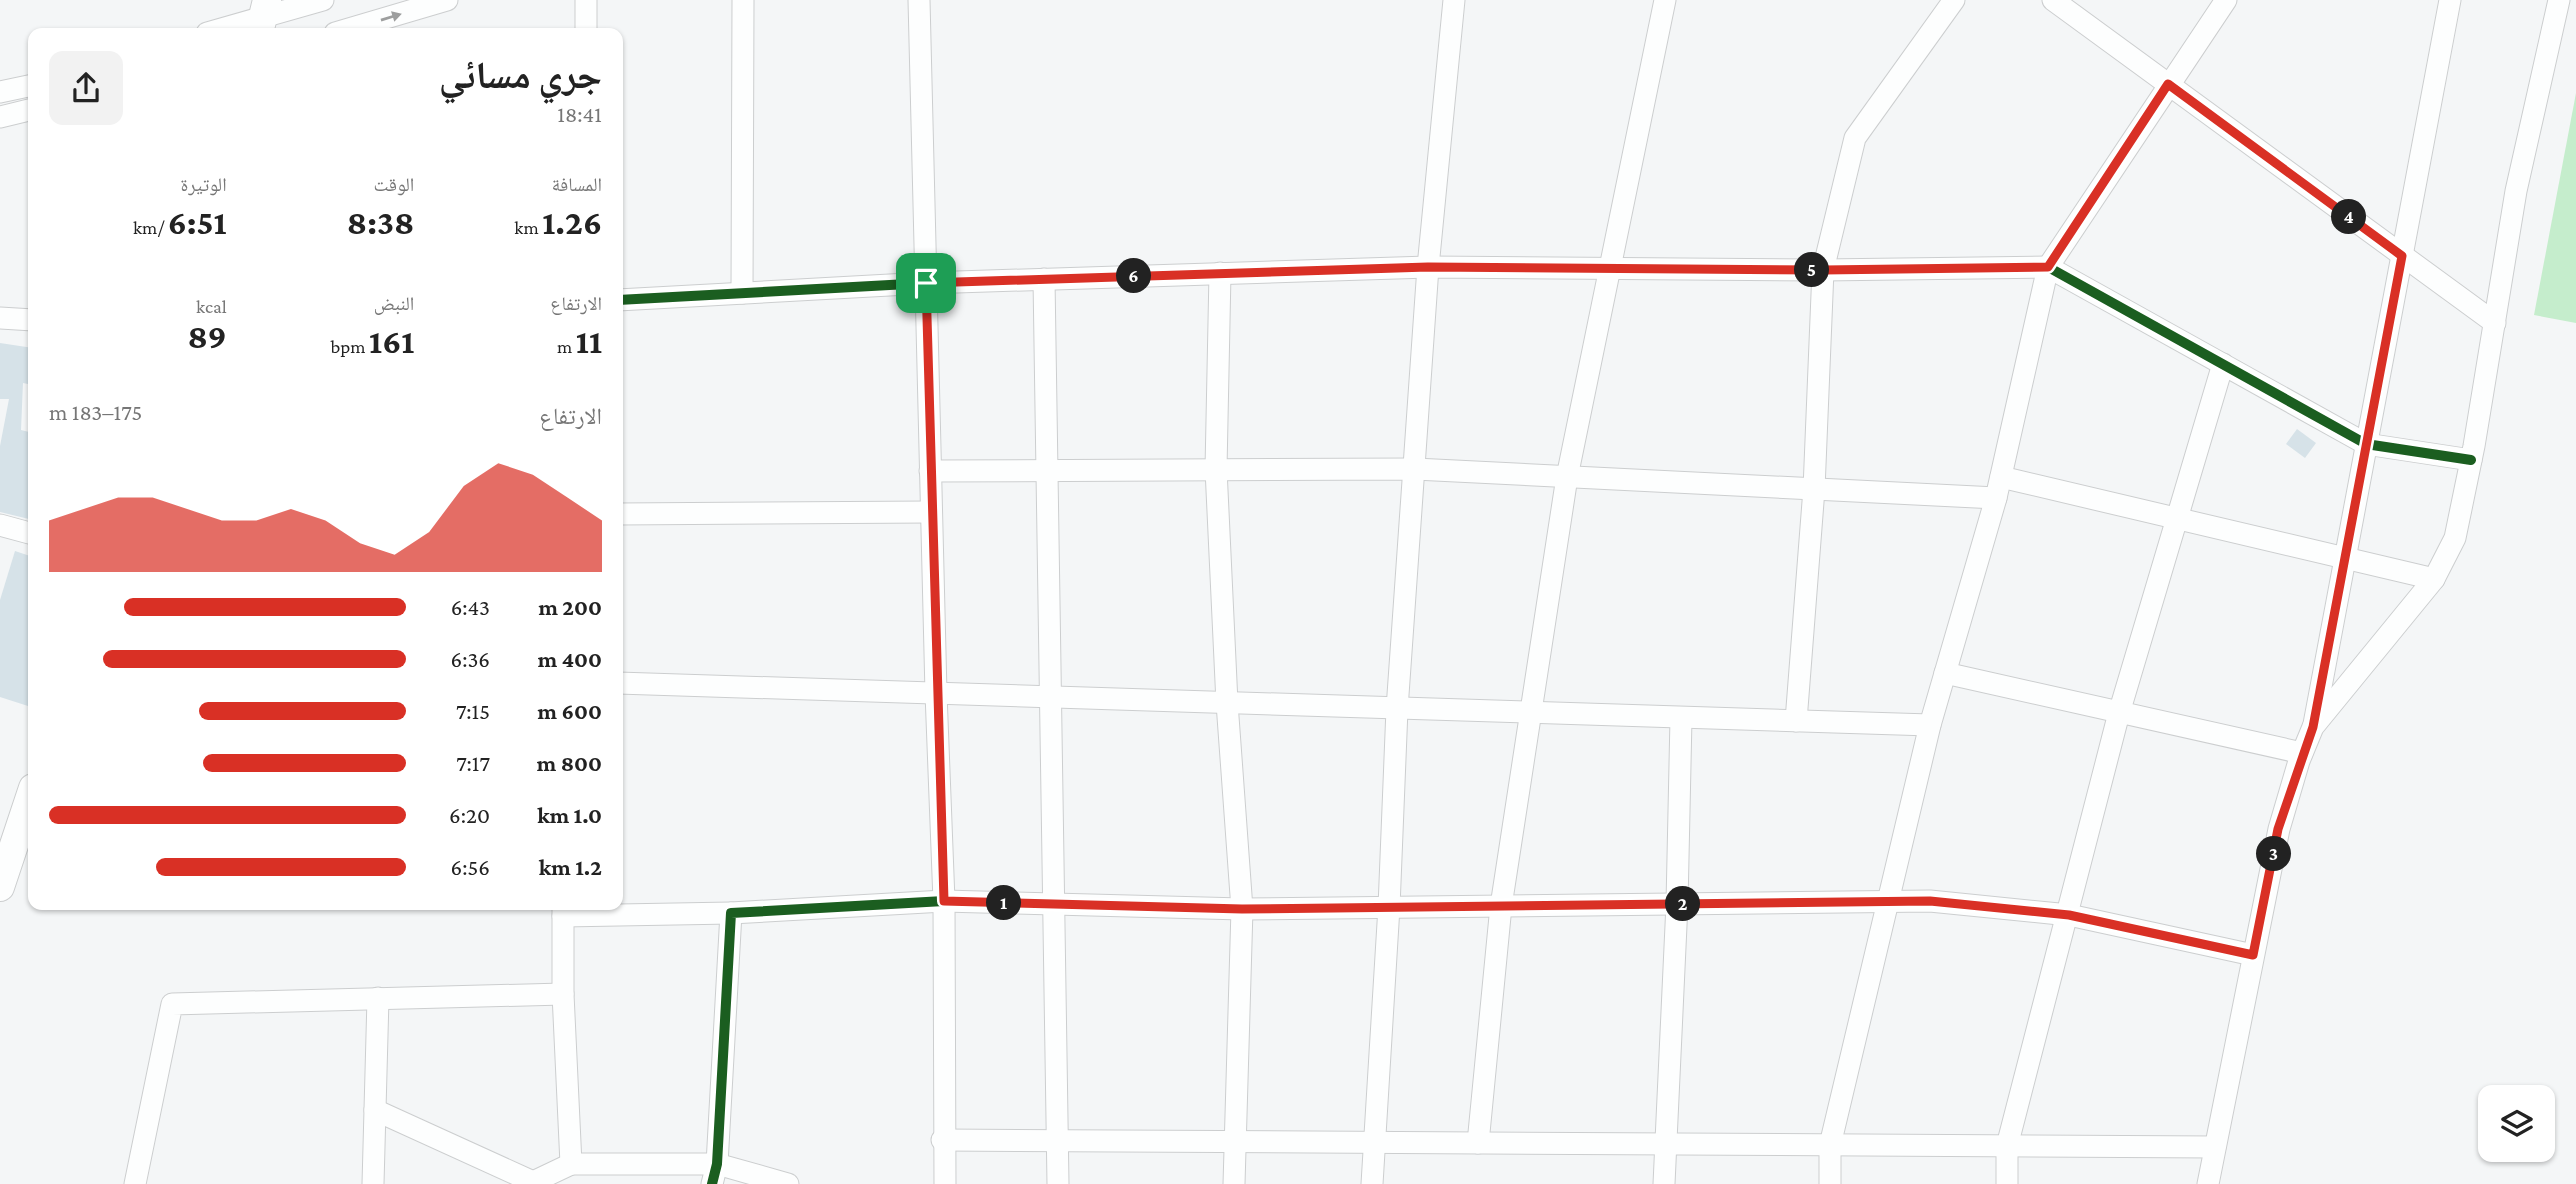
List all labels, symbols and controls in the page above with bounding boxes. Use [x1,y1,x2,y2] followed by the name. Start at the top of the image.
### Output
[381,11,402,21] one-way arrow
[49,51,123,125] button: share
[439,54,602,96] text: جري مسائي
[557,101,602,127] text: 18:41
[180,174,227,195] text: الوتيرة
[373,174,414,195] text: الوقت
[552,174,602,195] text: المسافة
[2332,200,2366,234] pin: 4
[168,203,227,242] text: 6:51
[347,203,414,242] text: 8:38
[542,203,602,242] text: 1.26
[2343,206,2354,227] text: 4
[133,217,168,238] text: /km
[514,217,542,238] text: km
[1794,252,1829,288] pin: 5
[896,253,956,313] pin
[1116,258,1152,294] pin: 6
[1807,259,1816,280] text: 5
[907,264,945,302] icon: arrive
[1128,265,1139,286] text: 6
[374,293,414,314] text: النبض
[550,293,602,314] text: الارتفاع
[196,296,227,317] text: kcal
[188,317,227,356] text: 89
[369,322,414,361] text: 161
[576,322,602,361] text: 11
[330,336,369,357] text: bpm
[557,336,576,357] text: m
[49,399,142,425] text: 175–183 m
[539,403,602,429] text: الارتفاع
[451,594,490,620] text: 6:43
[538,594,602,620] text: 200 m
[450,646,490,672] text: 6:36
[538,646,602,672] text: 400 m
[456,698,490,724] text: 7:15
[538,698,602,724] text: 600 m
[456,750,490,776] text: 7:17
[537,750,602,776] text: 800 m
[449,802,490,828] text: 6:20
[537,802,602,828] text: 1.0 km
[2256,836,2292,872] pin: 3
[2269,843,2278,864] text: 3
[451,854,490,880] text: 6:56
[539,854,602,880] text: 1.2 km
[986,886,1021,920] pin: 1
[1666,886,1700,922] pin: 2
[1000,892,1007,913] text: 1
[1678,893,1687,914] text: 2
[2478,1085,2555,1162] map controls
[2478,1085,2555,1162] button: layers

